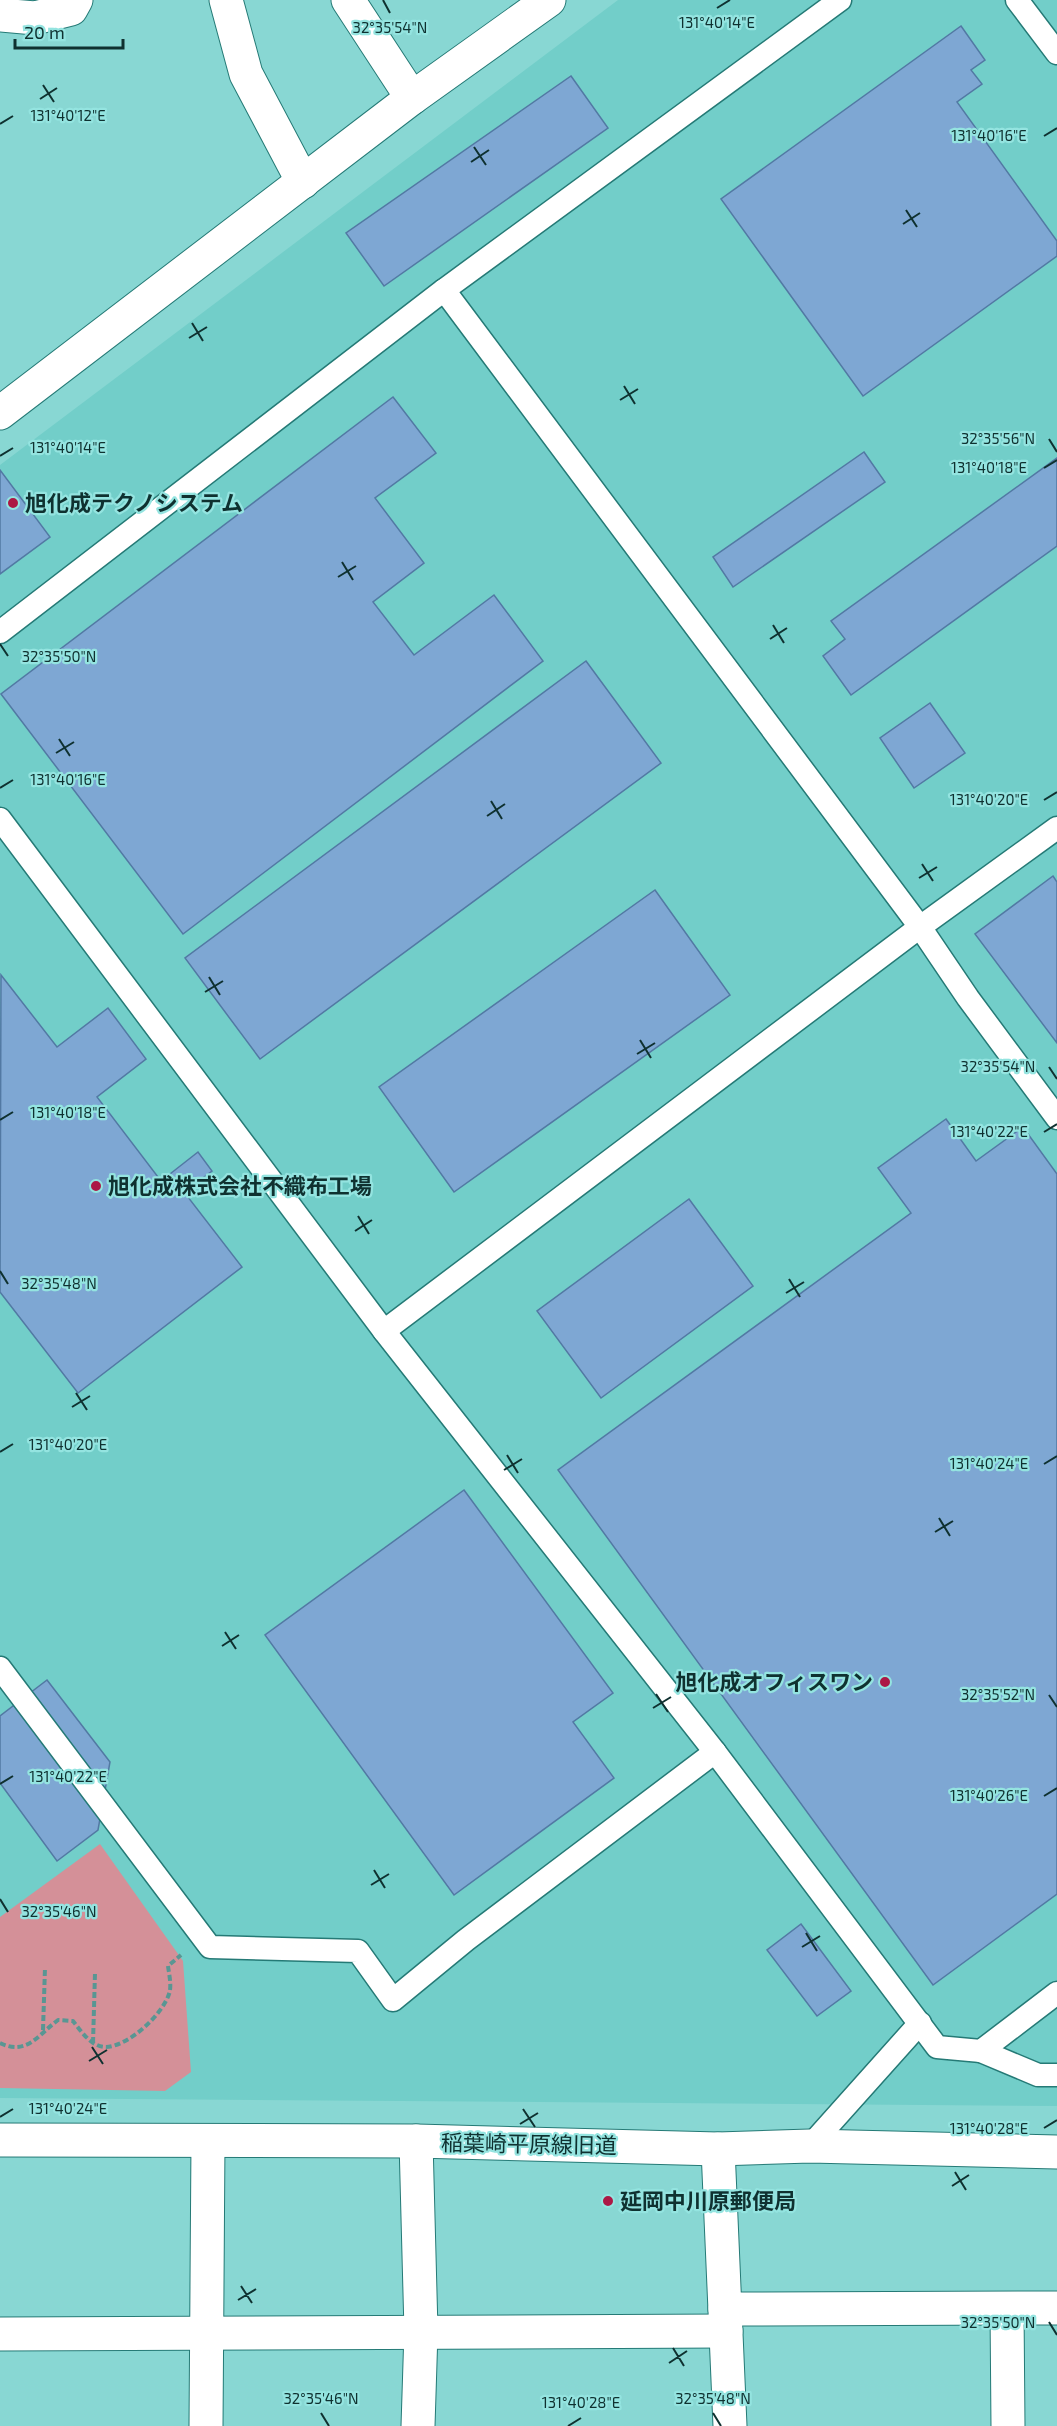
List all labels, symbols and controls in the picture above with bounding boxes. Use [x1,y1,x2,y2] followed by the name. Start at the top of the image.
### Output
[15,12,123,50] scale bar
[679,13,755,31] text: 131°40'14"E
[353,18,427,36] text: 32°35'54"N
[24,21,65,43] text: 20 m
[30,106,106,124] text: 131°40'12"E
[951,126,1027,144] text: 131°40'16"E
[961,429,1035,447] text: 32°35'56"N
[30,438,106,456] text: 131°40'14"E
[951,458,1027,476] text: 131°40'18"E
[25,489,243,515] place label: 旭化成テクノシステム
[6,496,20,510] marker: 旭化成テクノシステム
[22,647,96,665] text: 32°35'50"N
[30,770,106,788] text: 131°40'16"E
[950,790,1028,808] text: 131°40'20"E
[961,1057,1035,1075] text: 32°35'54"N
[30,1103,106,1121] text: 131°40'18"E
[950,1122,1028,1140] text: 131°40'22"E
[108,1172,372,1198] place label: 旭化成株式会社不織布工場
[89,1179,103,1193] marker: 旭化成株式会社不織布工場
[21,1274,97,1292] text: 32°35'48"N
[29,1435,107,1453] text: 131°40'20"E
[950,1454,1028,1472] text: 131°40'24"E
[675,1668,873,1694] place label: 旭化成オフィスワン
[878,1675,892,1689] marker: 旭化成オフィスワン
[961,1685,1035,1703] text: 32°35'52"N
[29,1767,107,1785] text: 131°40'22"E
[950,1786,1028,1804] text: 131°40'26"E
[21,1902,97,1920] text: 32°35'46"N
[29,2099,107,2117] text: 131°40'24"E
[950,2119,1028,2137] text: 131°40'28"E
[441,2128,617,2158] street label: 稲葉崎平原線旧道
[620,2187,796,2213] place label: 延岡中川原郵便局
[601,2194,615,2208] marker: 延岡中川原郵便局
[961,2313,1035,2331] text: 32°35'50"N
[283,2389,359,2407] text: 32°35'46"N
[675,2389,751,2407] text: 32°35'48"N
[542,2393,620,2411] text: 131°40'28"E

